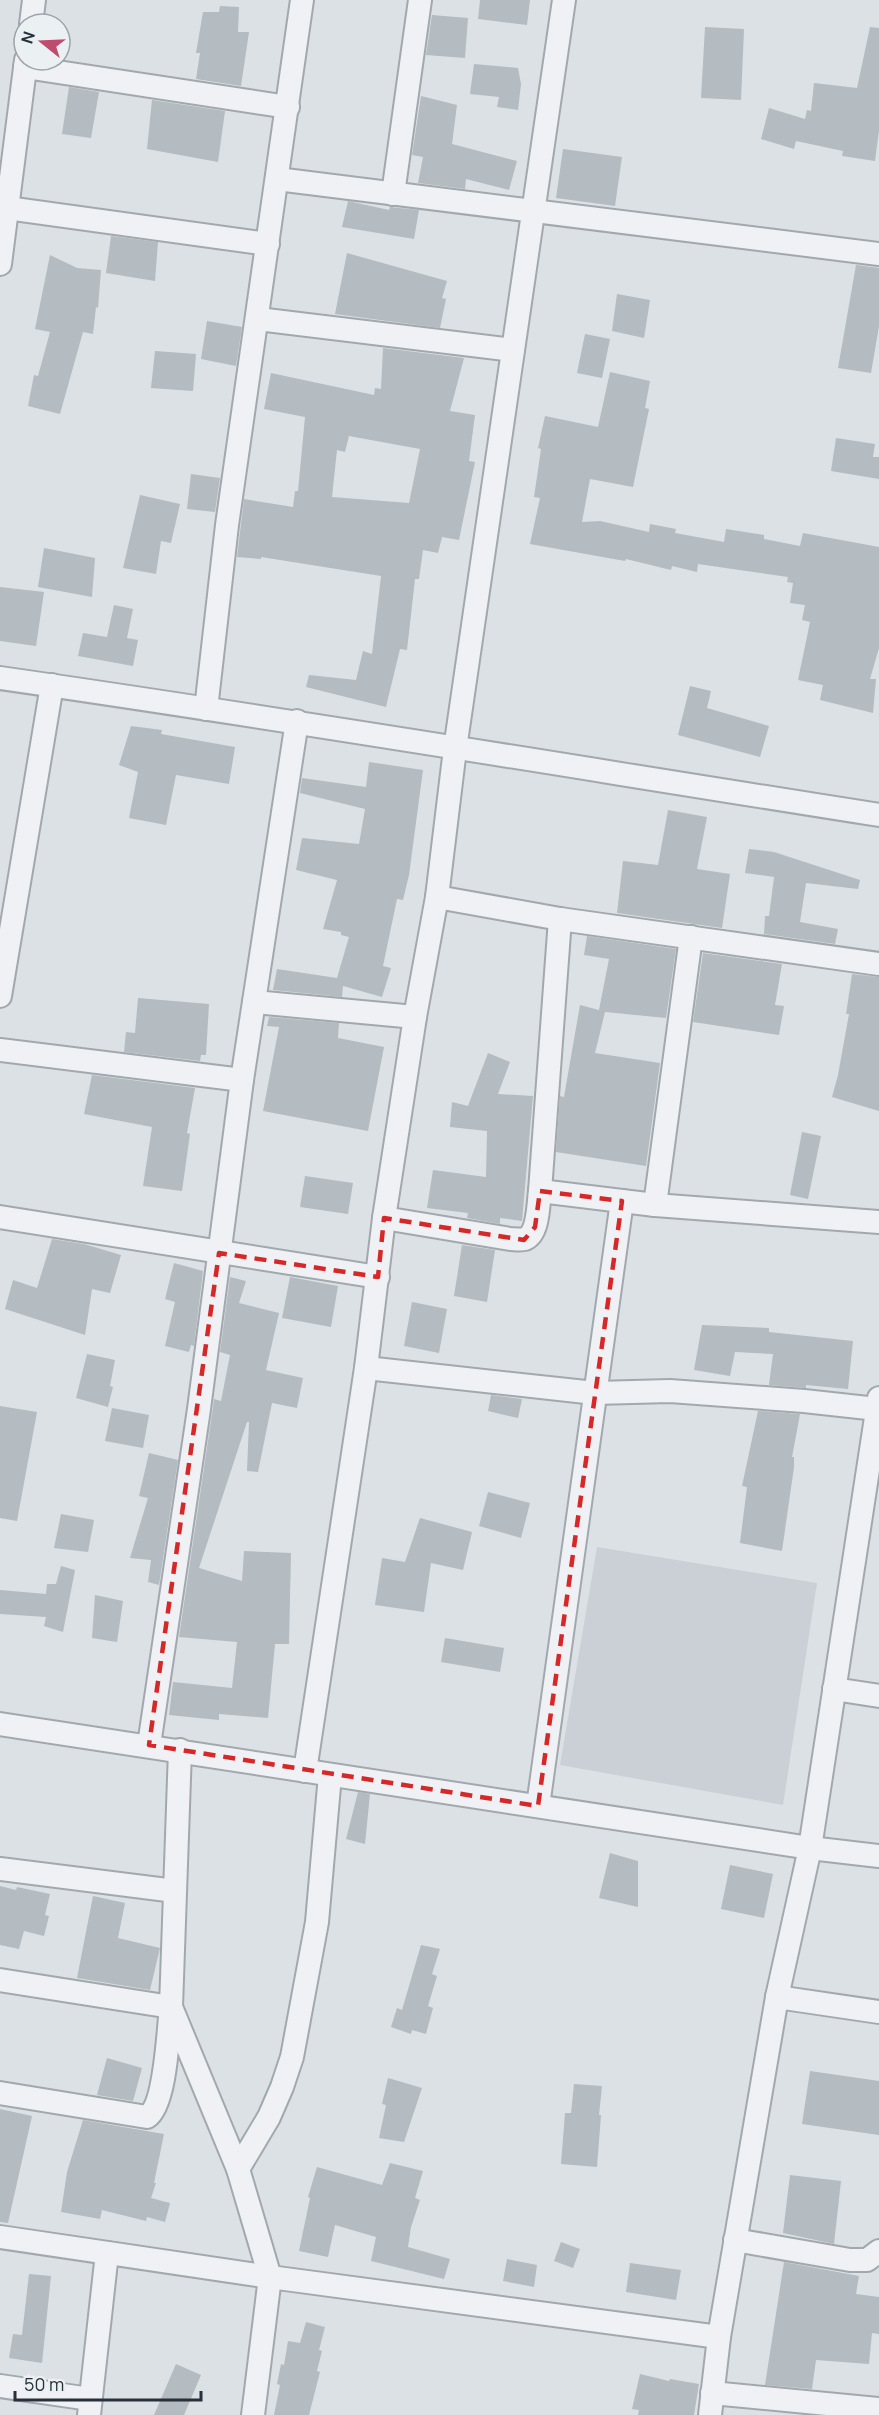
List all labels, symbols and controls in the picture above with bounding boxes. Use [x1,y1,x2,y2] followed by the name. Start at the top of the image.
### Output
[12,12,72,72] north arrow
[15,28,40,46] text: N
[15,2364,201,2402] scale bar
[24,2372,64,2396] text: 50 m

